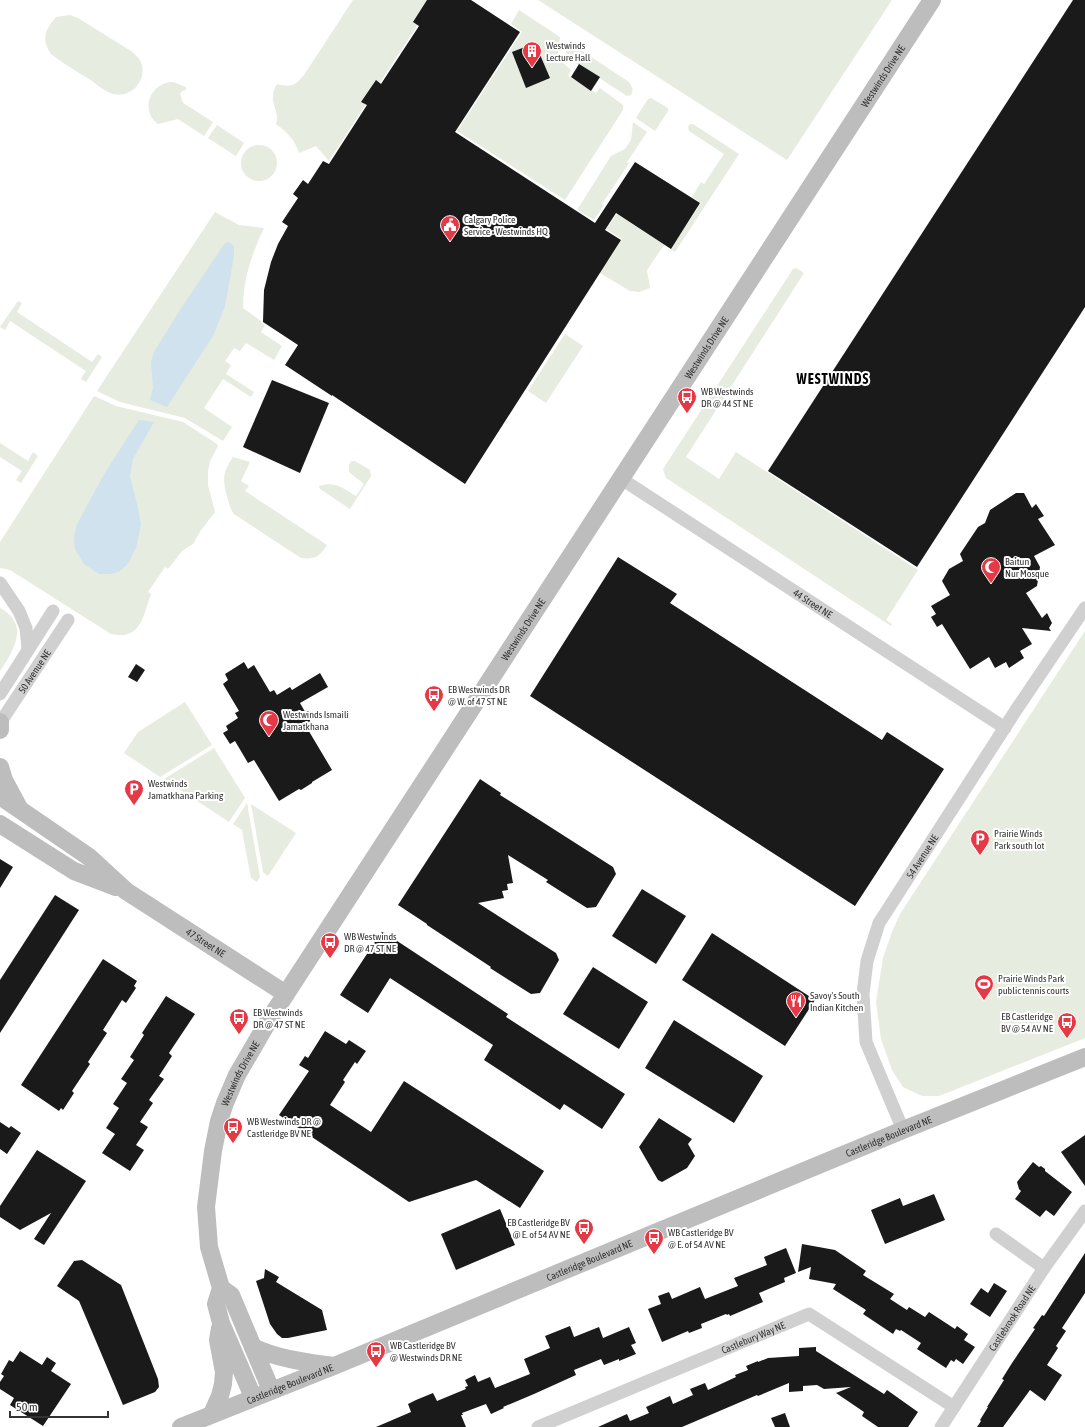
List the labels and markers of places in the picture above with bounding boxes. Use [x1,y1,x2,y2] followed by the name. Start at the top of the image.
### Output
[521,40,543,68] building icon: Westwinds Lecture Hall
[546,40,591,63] place label: Westwinds Lecture Hall
[439,214,461,242] public building icon: Calgary Police Service - Westwinds HQ
[464,214,548,237] place label: Calgary Police Service - Westwinds HQ
[676,386,698,414] bus stop icon: WB Westwinds DR @ 44 ST NE
[701,386,754,409] place label: WB Westwinds DR @ 44 ST NE
[980,556,1002,584] mosque icon: Baitun Nur Mosque
[1005,556,1050,579] place label: Baitun Nur Mosque
[423,684,445,712] bus stop icon: EB Westwinds DR @ W. of 47 ST NE
[448,684,510,707] place label: EB Westwinds DR @ W. of 47 ST NE
[258,709,280,737] mosque icon: Westwinds Ismaili Jamatkhana
[283,709,349,732] place label: Westwinds Ismaili Jamatkhana
[123,778,145,806] parking icon: Westwinds Jamatkhana Parking
[148,778,224,801] place label: Westwinds Jamatkhana Parking
[969,828,991,856] parking icon: Prairie Winds Park south lot
[994,828,1044,851] place label: Prairie Winds Park south lot
[319,931,341,959] bus stop icon: WB Westwinds DR @ 47 ST NE
[344,931,397,954] place label: WB Westwinds DR @ 47 ST NE
[973,973,995,1001] sports icon: Prairie Winds Park public tennis courts
[998,973,1070,996] place label: Prairie Winds Park public tennis courts
[785,990,807,1018] restaurant icon: Savoy's South Indian Kitchen
[810,990,863,1013] place label: Savoy's South Indian Kitchen
[228,1007,250,1035] bus stop icon: EB Westwinds DR @ 47 ST NE
[253,1007,306,1030] place label: EB Westwinds DR @ 47 ST NE
[1001,1011,1054,1034] place label: EB Castleridge BV @ 54 AV NE
[1056,1011,1078,1039] bus stop icon: EB Castleridge BV @ 54 AV NE
[222,1116,244,1144] bus stop icon: WB Westwinds DR @ Castleridge BV NE
[247,1116,321,1139] place label: WB Westwinds DR @ Castleridge BV NE
[507,1217,571,1240] place label: EB Castleridge BV @ E. of 54 AV NE
[573,1217,595,1245] bus stop icon: EB Castleridge BV @ E. of 54 AV NE
[643,1227,665,1255] bus stop icon: WB Castleridge BV @ E. of 54 AV NE
[668,1227,734,1250] place label: WB Castleridge BV @ E. of 54 AV NE
[365,1340,387,1368] bus stop icon: WB Castleridge BV @ Westwinds DR NE
[390,1340,463,1363] place label: WB Castleridge BV @ Westwinds DR NE

